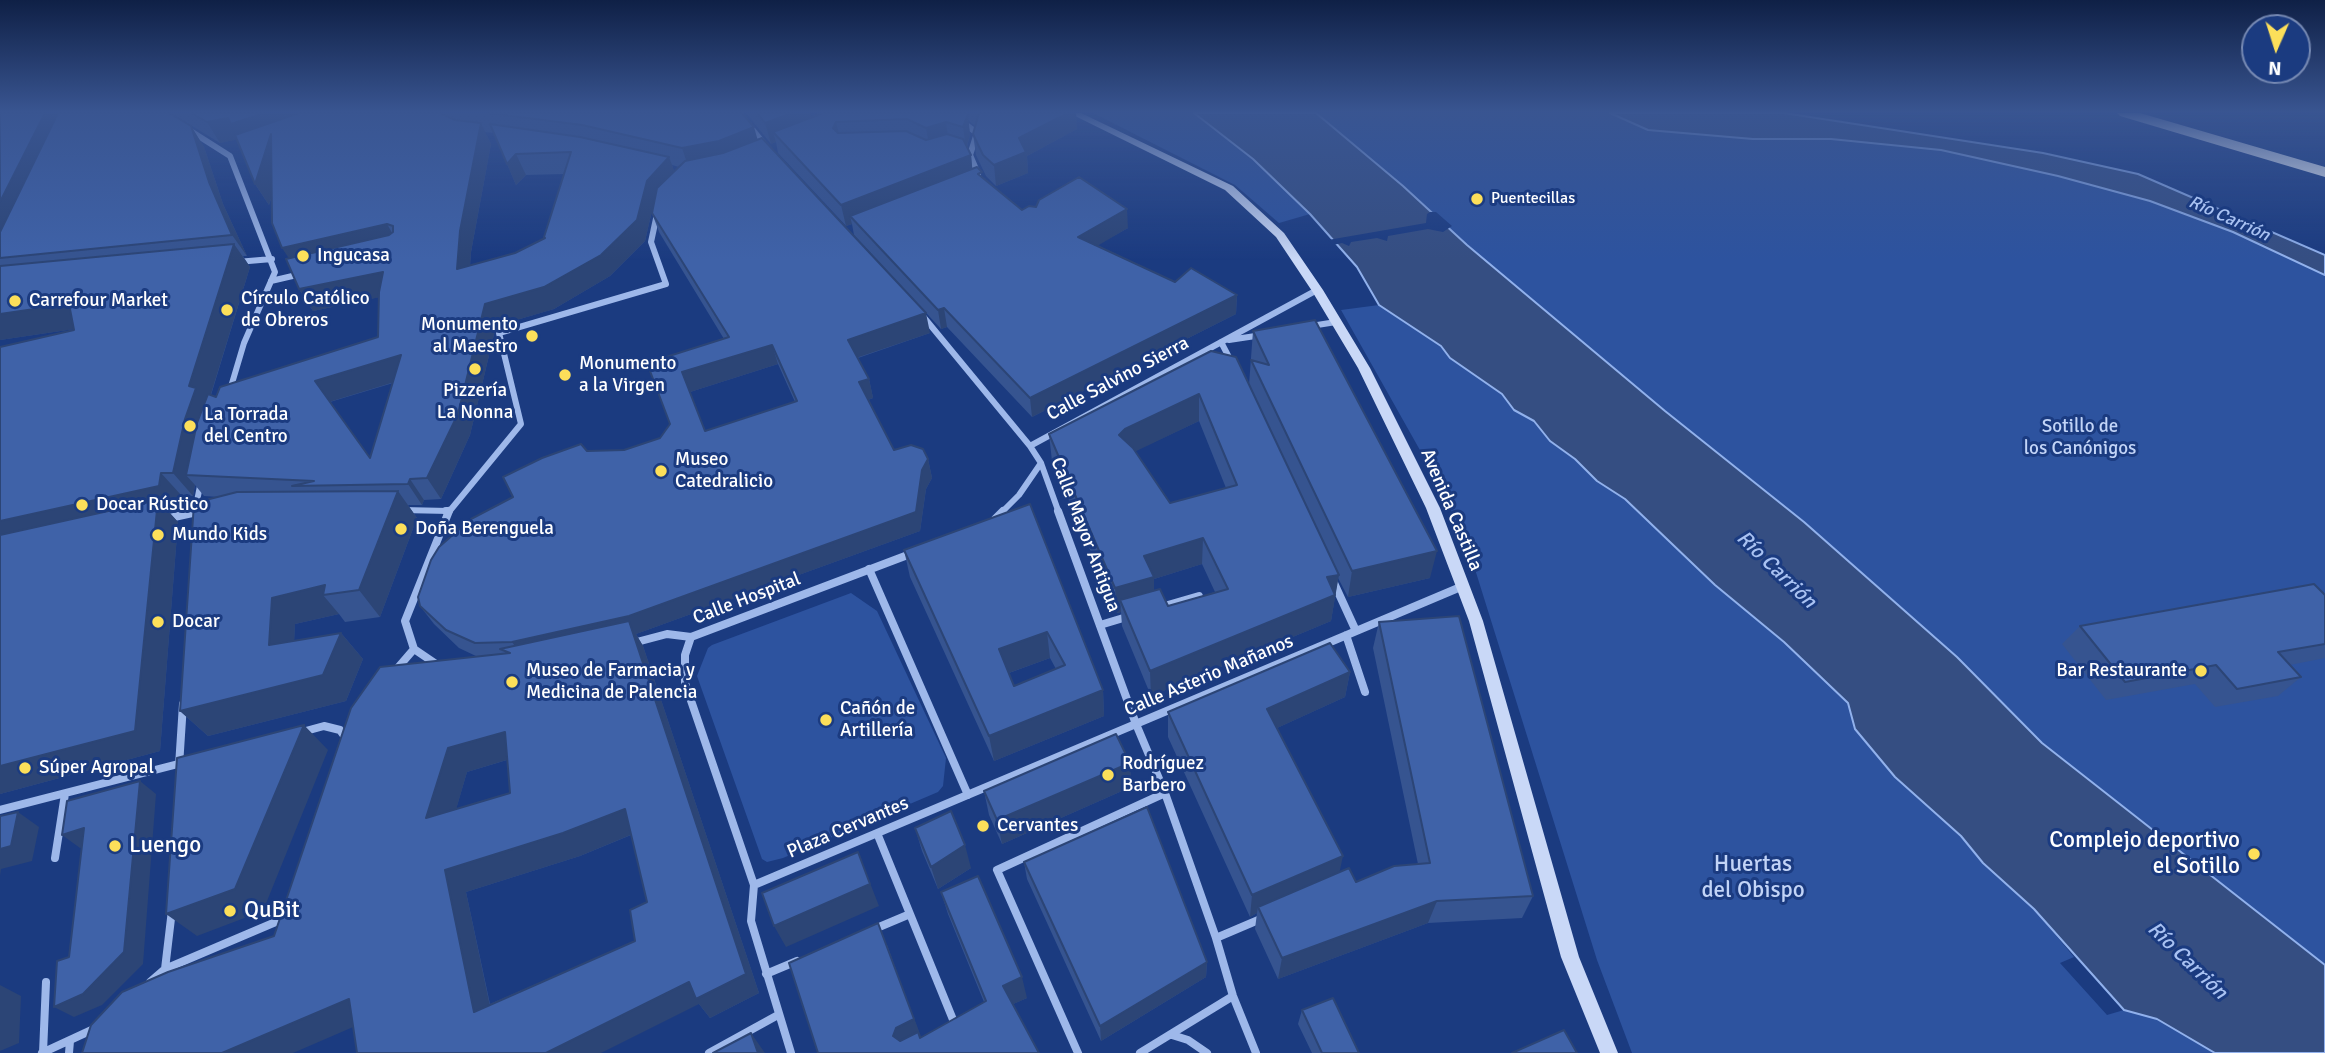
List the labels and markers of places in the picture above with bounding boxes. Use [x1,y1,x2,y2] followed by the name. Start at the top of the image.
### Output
[1491,189,1575,209] place label: Puentecillas
[1469,191,1485,207] marker: Puentecillas
[317,245,390,267] place label: Ingucasa
[295,248,311,264] marker: Ingucasa
[241,288,370,332] place label: Círculo Católico de Obreros
[29,290,168,312] place label: Carrefour Market
[7,293,23,309] marker: Carrefour Market
[219,302,235,318] marker: Círculo Católico de Obreros
[421,314,518,358] place label: Monumento al Maestro
[524,328,540,344] marker: Monumento al Maestro
[579,353,676,397] place label: Monumento a la Virgen
[467,361,483,377] marker: Pizzería La Nonna
[557,367,573,383] marker: Monumento a la Virgen
[437,380,513,424] place label: Pizzería La Nonna
[204,404,288,448] place label: La Torrada del Centro
[182,418,198,434] marker: La Torrada del Centro
[675,449,773,493] place label: Museo Catedralicio
[653,463,669,479] marker: Museo Catedralicio
[96,494,208,516] place label: Docar Rústico
[74,497,90,513] marker: Docar Rústico
[415,518,554,540] place label: Doña Berenguela
[393,521,409,537] marker: Doña Berenguela
[172,524,267,546] place label: Mundo Kids
[150,527,166,543] marker: Mundo Kids
[172,611,220,633] place label: Docar
[150,614,166,630] marker: Docar
[526,660,697,704] place label: Museo de Farmacia y Medicina de Palencia
[2056,660,2187,682] place label: Bar Restaurante
[2193,663,2209,679] marker: Bar Restaurante
[504,674,520,690] marker: Museo de Farmacia y Medicina de Palencia
[840,698,915,742] place label: Cañón de Artillería
[818,712,834,728] marker: Cañón de Artillería
[1122,753,1204,797] place label: Rodríguez Barbero
[39,757,154,779] place label: Súper Agropal
[17,760,33,776] marker: Súper Agropal
[1100,767,1116,783] marker: Rodríguez Barbero
[997,815,1078,837] place label: Cervantes
[975,818,991,834] marker: Cervantes
[2049,827,2240,881] place label: Complejo deportivo el Sotillo
[129,832,201,860] place label: Luengo
[107,838,123,854] marker: Luengo
[2246,846,2262,862] marker: Complejo deportivo el Sotillo
[244,897,300,925] place label: QuBit
[222,903,238,919] marker: QuBit

